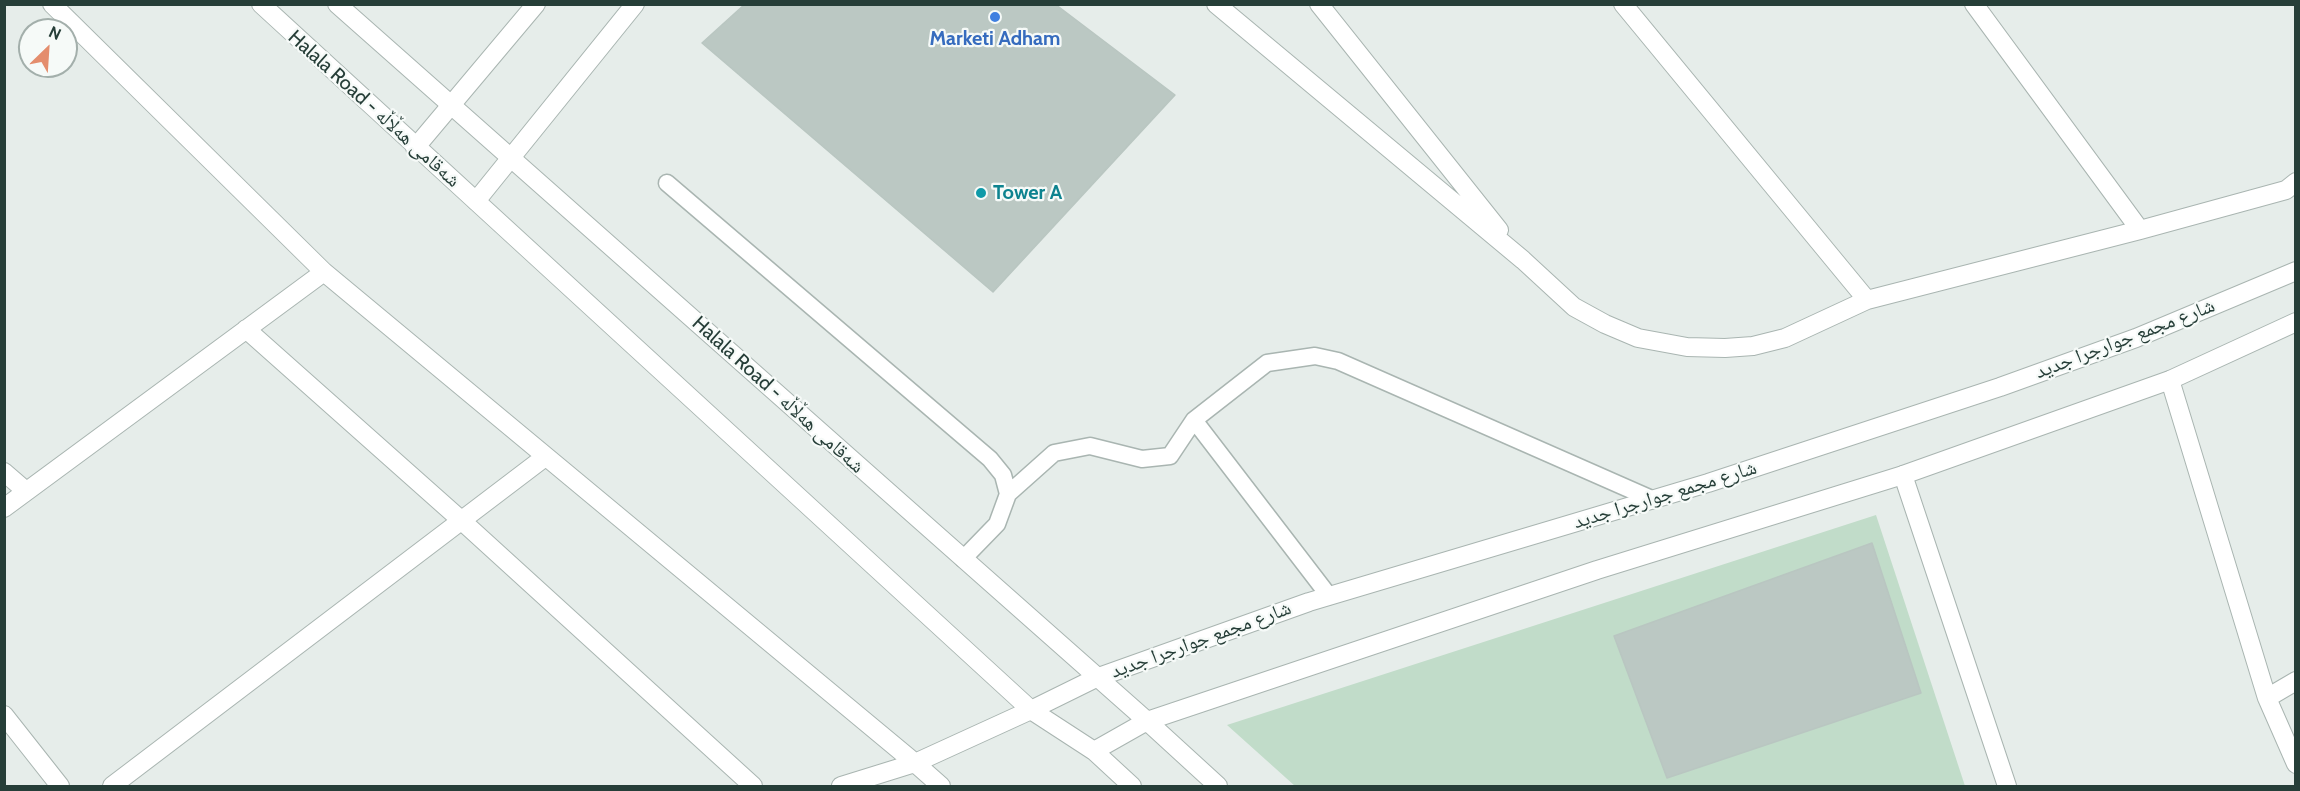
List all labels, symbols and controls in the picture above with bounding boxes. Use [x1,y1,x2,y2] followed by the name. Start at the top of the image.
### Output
[988,10,1002,24] marker: Marketi Adham
[18,18,78,78] north arrow
[46,22,64,44] text: N
[283,25,465,193] street label: Halala Road - شەقامی هەڵاڵە
[930,27,1060,51] place label: Marketi Adham
[993,181,1062,205] place label: Tower A
[974,186,988,200] marker: Tower A
[2032,294,2218,384] street label: شارع مجمع جوارجرا جديد
[687,311,869,479] street label: Halala Road - شەقامی هەڵاڵە
[1570,456,1760,534] street label: شارع مجمع جوارجرا جديد
[1107,596,1295,684] street label: شارع مجمع جوارجرا جديد

